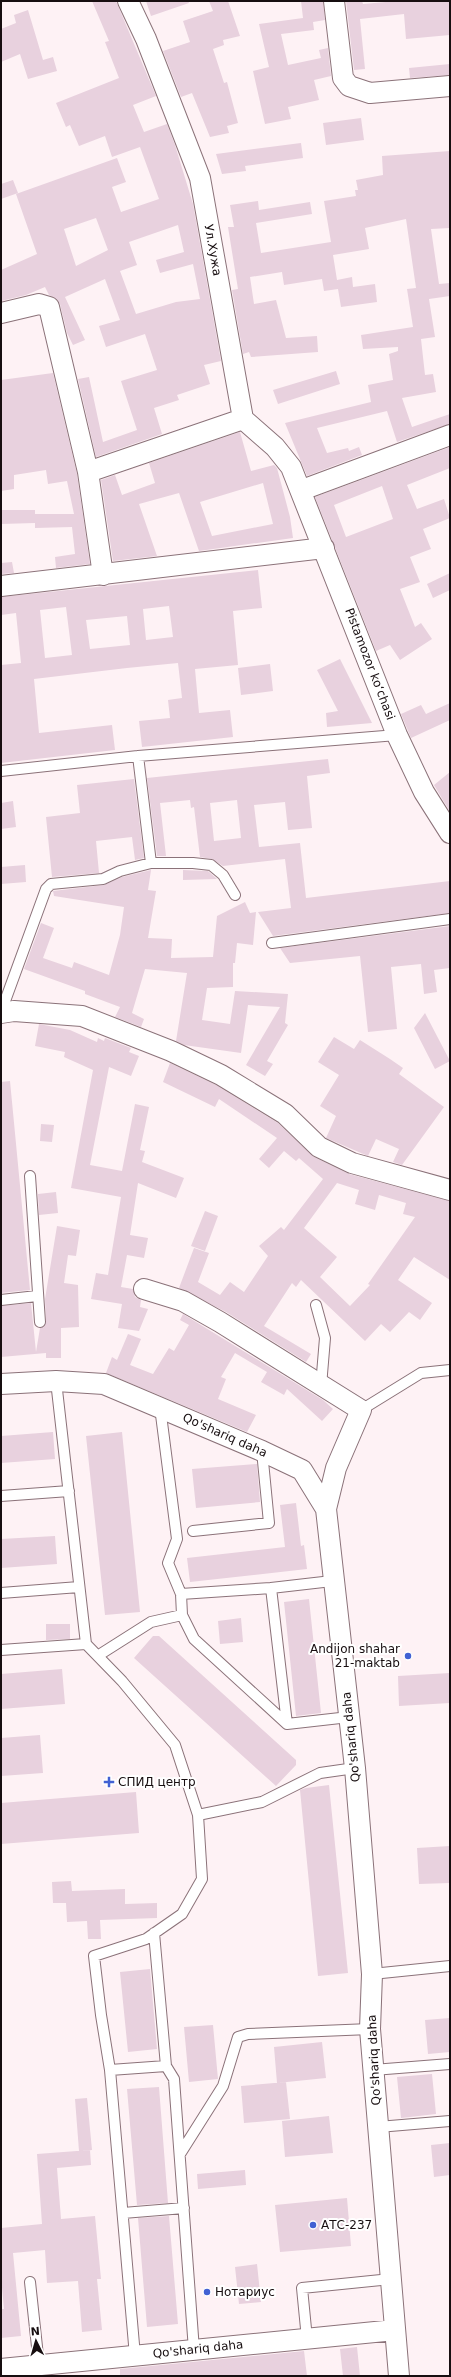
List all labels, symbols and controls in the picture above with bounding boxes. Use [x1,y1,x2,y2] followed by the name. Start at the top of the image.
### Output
[202,223,224,277] street label: Ул.Хужа
[342,606,398,722] street label: Pistamozor koʻchasi
[181,1410,269,1460] street label: Qo'shariq daha
[310,1642,400,1670] place label: Andijon shahar 21-maktab
[403,1651,413,1661] marker: Andijon shahar 21-maktab
[339,1691,363,1783] street label: Qo'shariq daha
[118,1775,196,1789] place label: СПИД центр
[103,1776,115,1788] marker: СПИД центр
[365,2014,383,2106] street label: Qo'shariq daha
[321,2218,372,2232] place label: АТС-237
[308,2220,318,2230] marker: АТС-237
[215,2285,275,2299] place label: Нотариус
[202,2287,212,2297] marker: Нотариус
[16,2321,56,2361] north arrow
[30,2325,40,2338] text: N
[152,2337,244,2361] street label: Qo'shariq daha

